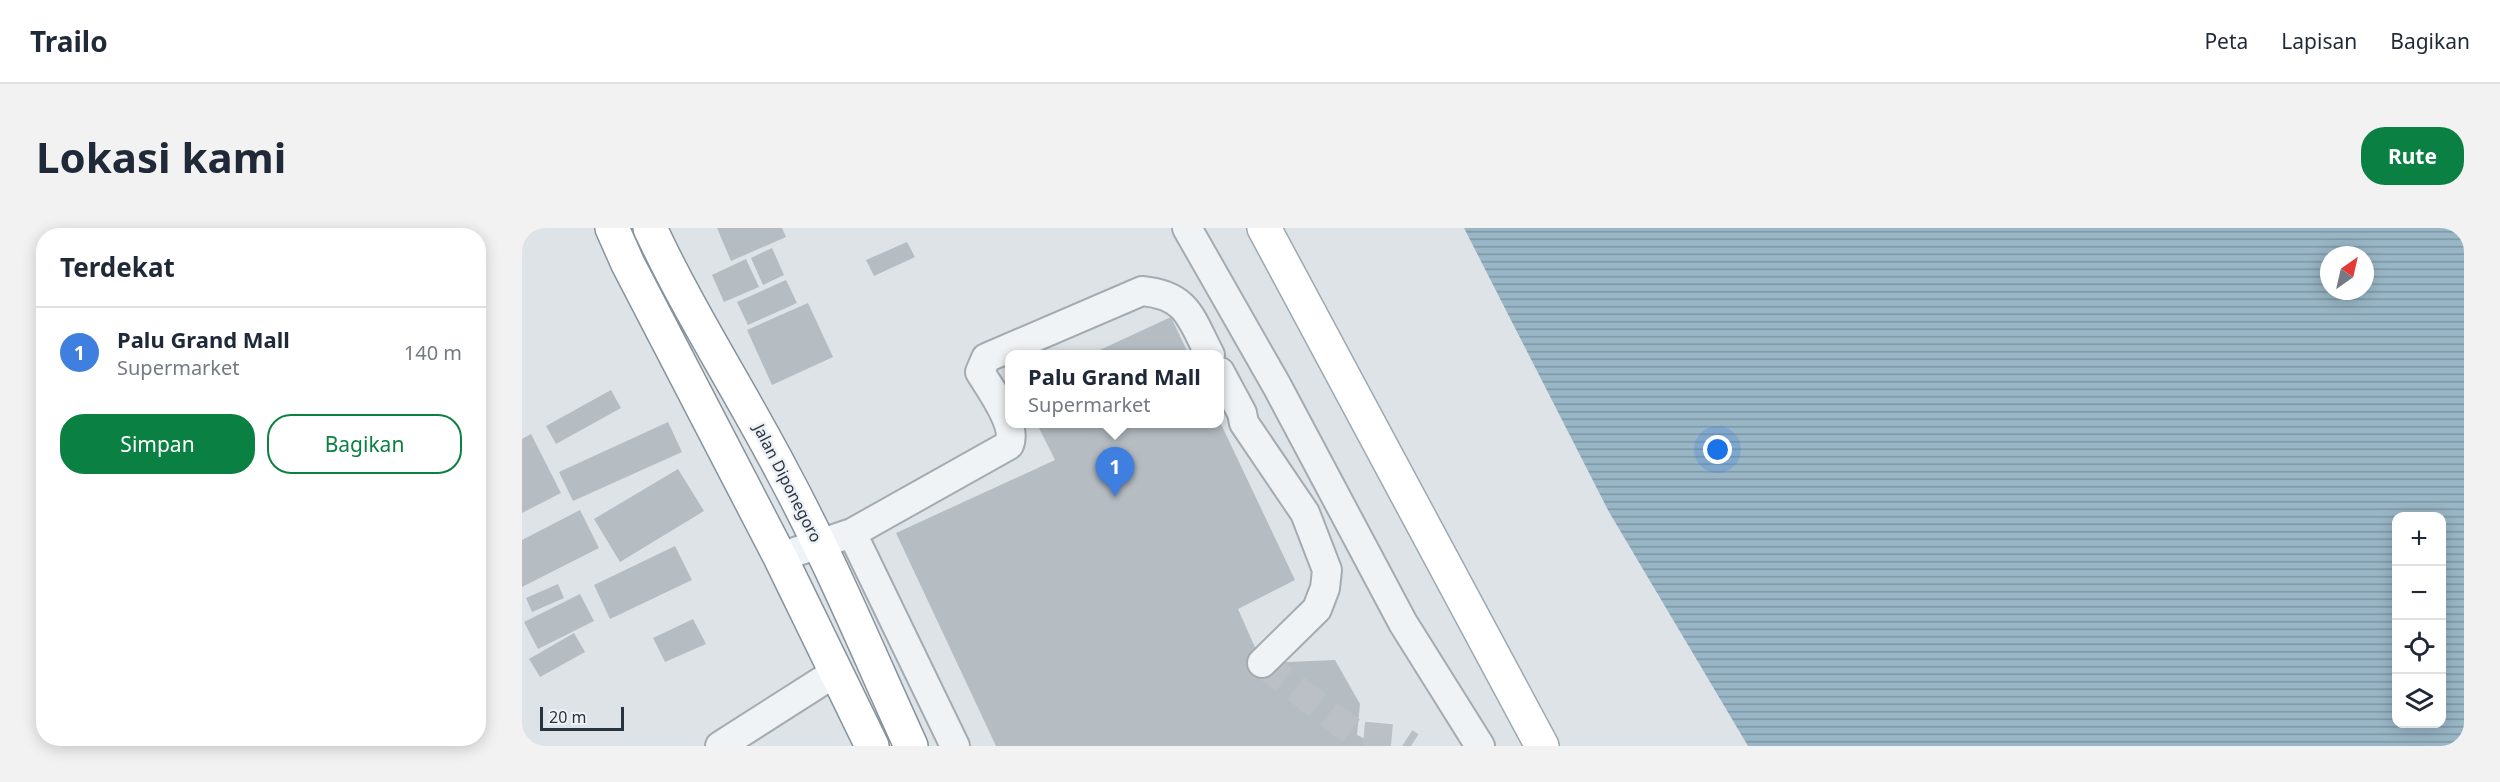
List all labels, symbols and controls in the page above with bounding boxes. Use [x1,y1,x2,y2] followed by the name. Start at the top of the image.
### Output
[30,22,108,60] text: Trailo
[2204,27,2248,55] text: Peta
[2281,27,2357,55] text: Lapisan
[2390,27,2470,55] text: Bagikan
[2361,127,2464,185] button: Rute
[36,128,286,185] text: Lokasi kami
[2320,246,2374,300] north arrow
[60,249,175,285] text: Terdekat
[117,324,290,354] text: Palu Grand Mall
[74,339,85,366] text: 1
[404,339,462,366] text: 140 m
[1005,350,1224,428] popup
[117,354,240,381] text: Supermarket
[1028,361,1201,391] text: Palu Grand Mall
[1028,391,1151,418] text: Supermarket
[60,414,255,474] button: Simpan
[267,414,462,474] button: Bagikan
[748,418,827,546] street label: Jalan Diponegoro
[1703,435,1732,464] your location
[1096,448,1134,497] pin: 1
[2392,512,2446,728] map controls
[2392,512,2446,566] button: +
[2392,566,2446,620] button: −
[2392,620,2446,674] button: locate
[2392,674,2446,728] button: layers
[540,704,624,732] scale bar
[549,706,586,728] text: 20 m

